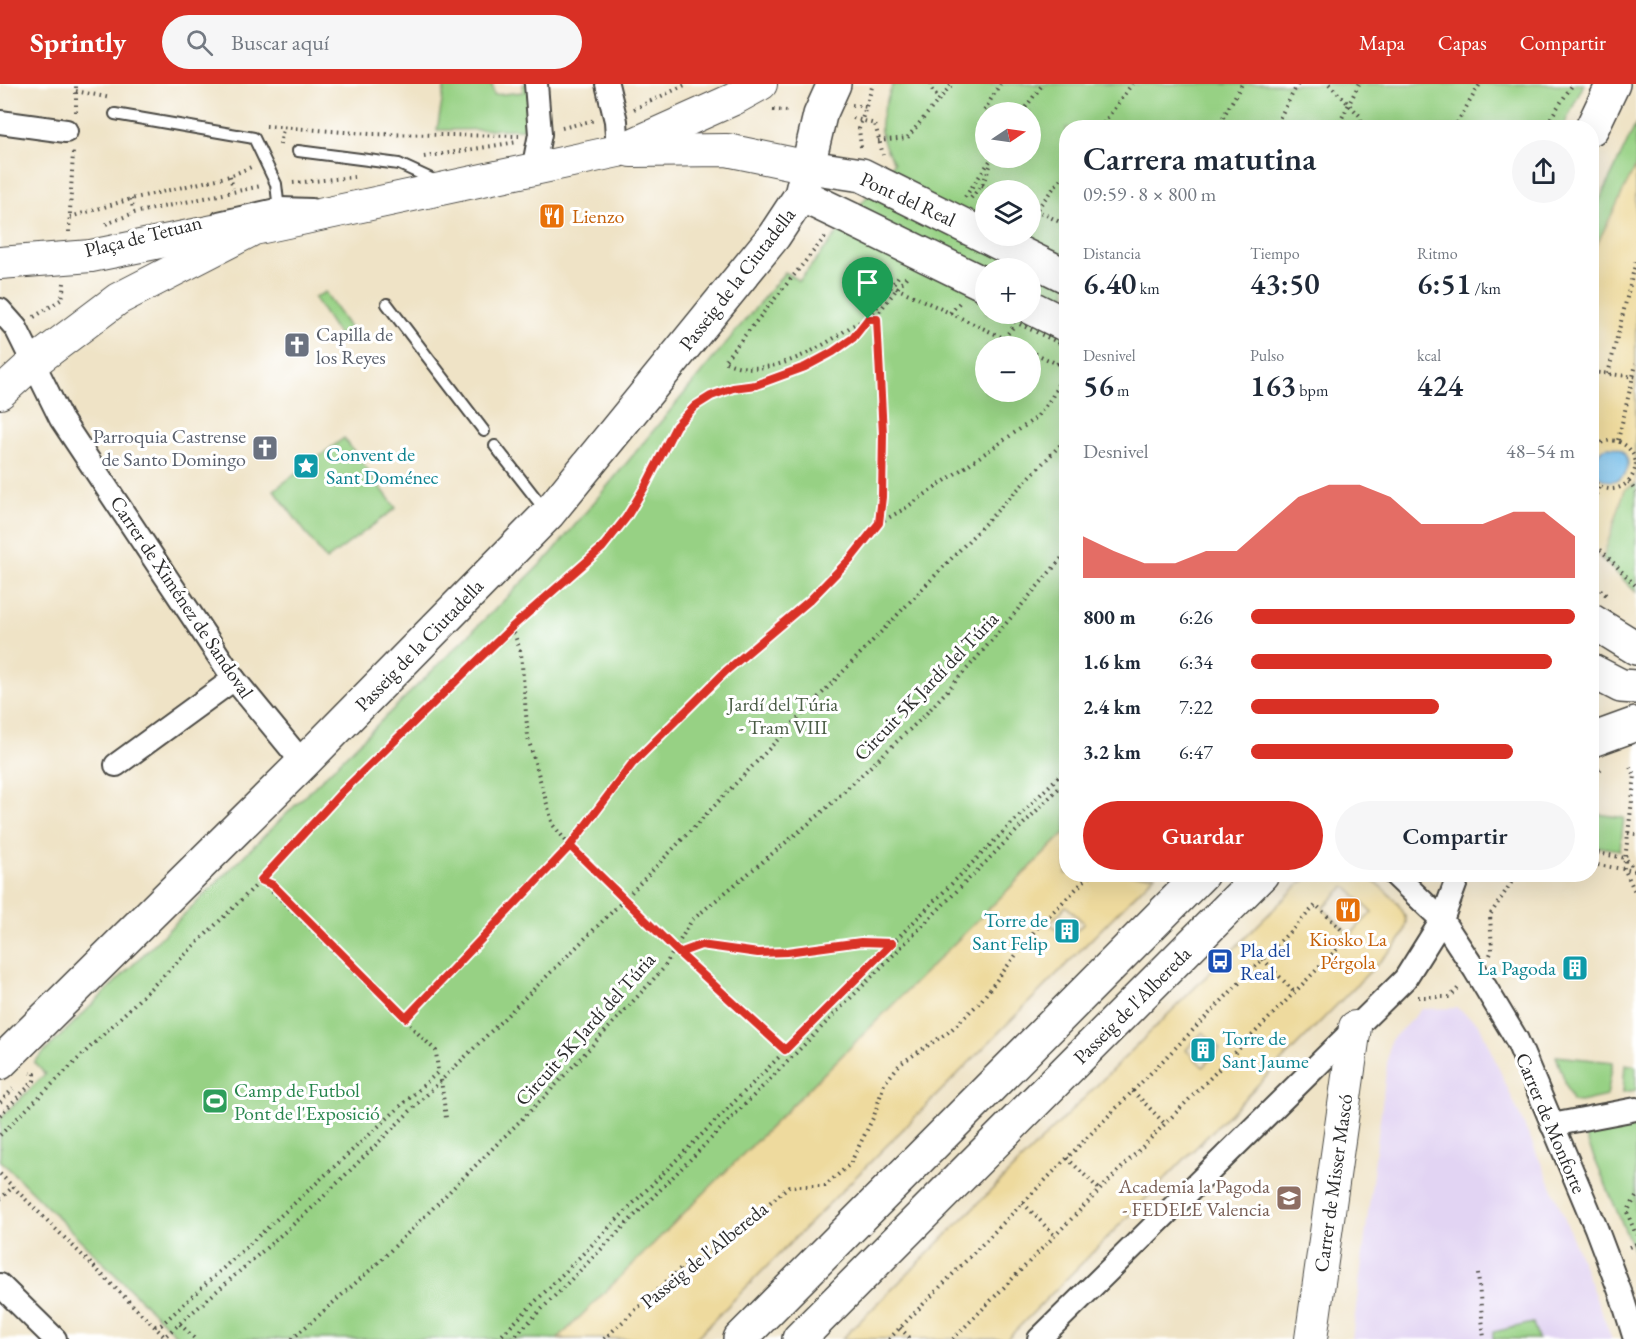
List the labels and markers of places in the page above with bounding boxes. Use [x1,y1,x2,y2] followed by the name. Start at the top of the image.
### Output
[537,201,567,231] restaurant icon: Lienzo
[572,203,624,229] place label: Lienzo
[842,257,893,319] pin
[316,321,393,370] place label: Capilla de los Reyes
[282,330,312,360] church icon: Capilla de los Reyes
[93,423,246,472] place label: Parroquia Castrense de Santo Domingo
[250,433,280,463] church icon: Parroquia Castrense de Santo Domingo
[326,441,439,490] place label: Convent de Sant Doménec
[291,451,321,481] place icon: Convent de Sant Doménec
[1333,895,1363,925] restaurant icon: Kiosko La Pérgola
[972,907,1048,956] place label: Torre de Sant Felip
[1052,916,1082,946] building icon: Torre de Sant Felip
[1309,926,1387,975] place label: Kiosko La Pérgola
[1240,937,1291,986] place label: Pla del Real
[1205,946,1235,976] bus stop icon: Pla del Real
[1560,953,1590,983] building icon: La Pagoda
[1478,955,1556,981] place label: La Pagoda
[1222,1025,1309,1074] place label: Torre de Sant Jaume
[1188,1035,1218,1065] building icon: Torre de Sant Jaume
[234,1077,380,1126] place label: Camp de Futbol Pont de l'Exposició
[200,1086,230,1116] sports icon: Camp de Futbol Pont de l'Exposició
[1117,1173,1270,1222] place label: Academia la Pagoda - FEDELE Valencia
[1274,1183,1304,1213] school or university icon: Academia la Pagoda - FEDELE Valencia

